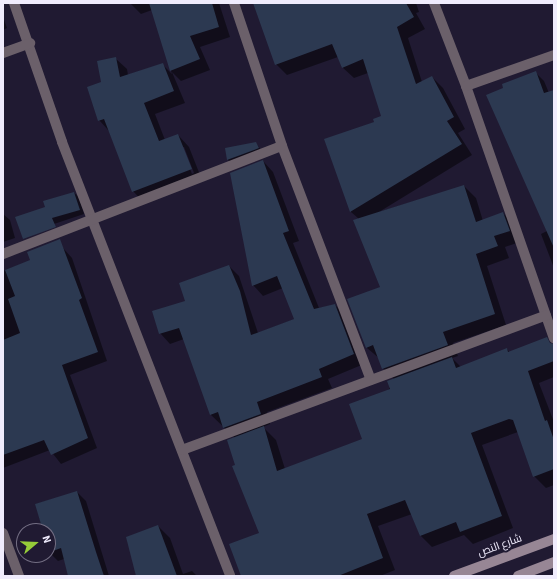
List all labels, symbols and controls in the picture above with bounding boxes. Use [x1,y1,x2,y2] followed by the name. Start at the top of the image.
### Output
[16,523,56,563] north arrow
[476,532,524,560] street label: شارع النص
[39,533,55,545] text: N

